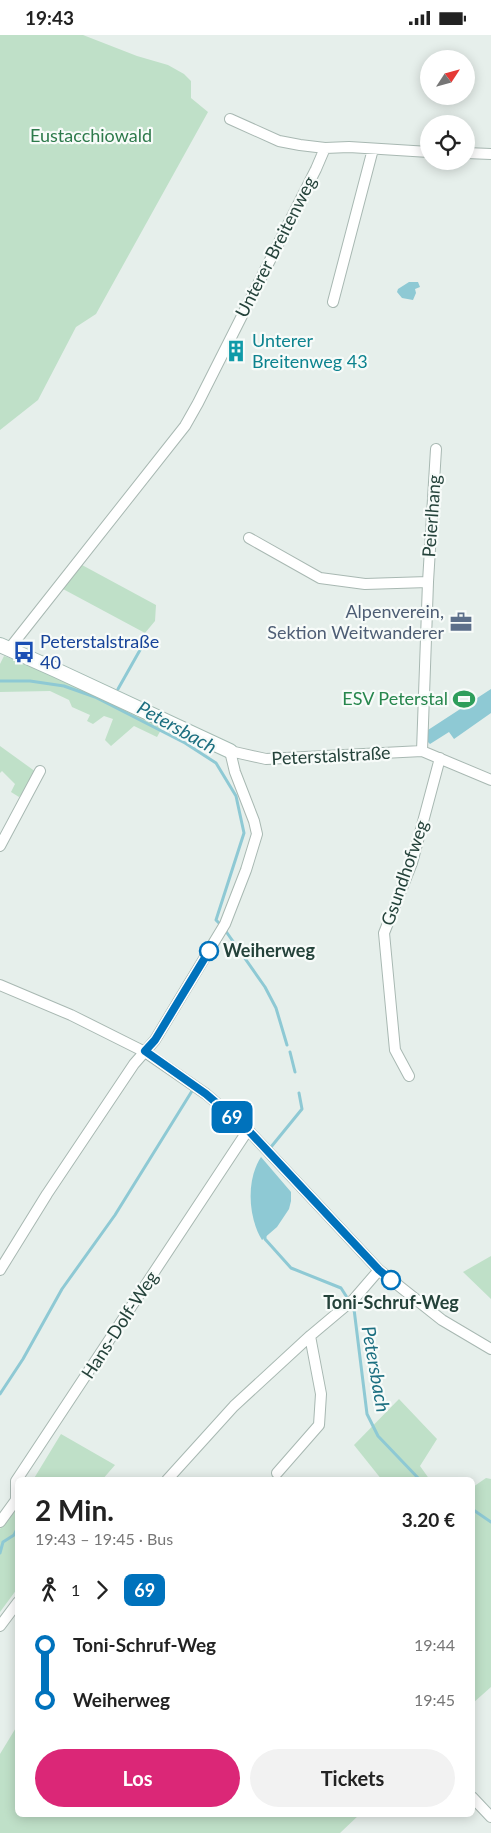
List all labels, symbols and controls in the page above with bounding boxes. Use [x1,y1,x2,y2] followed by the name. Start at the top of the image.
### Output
[25,6,74,29] text: 19:43
[420,50,475,105] north arrow
[420,50,475,170] map controls
[420,115,475,170] button: locate
[30,124,152,146] park label: Eustacchiowald
[230,172,320,321] street label: Unterer Breitenweg
[252,329,368,372] place label: Unterer Breitenweg 43
[223,338,249,364] building icon: Unterer Breitenweg 43
[417,474,445,558] street label: Peierlhang
[267,600,444,643] place label: Alpenverein, Sektion Weitwanderer
[448,609,474,635] office icon: Alpenverein, Sektion Weitwanderer
[40,630,159,673] place label: Peterstalstraße 40
[11,639,37,665] bus stop icon: Peterstalstraße 40
[451,686,477,712] sports icon: ESV Peterstal
[342,687,448,709] place label: ESV Peterstal
[133,695,221,758] water label: Petersbach
[271,741,391,769] street label: Peterstalstraße
[376,817,432,928] street label: Gsundhofweg
[223,939,315,961] place label: Weiherweg
[199,941,219,961] marker: Weiherweg
[210,1101,254,1133] line badge: 69
[222,1106,242,1128] text: 69
[76,1267,162,1382] street label: Hans-Dolf-Weg
[381,1270,401,1290] marker: Toni-Schruf-Weg
[323,1291,459,1313] place label: Toni-Schruf-Weg
[358,1324,395,1414] water label: Petersbach
[35,1493,114,1527] text: 2 Min.
[402,1508,455,1531] text: 3.20 €
[35,1529,173,1548] text: 19:43 – 19:45 · Bus
[35,1576,63,1604] icon: walk
[88,1576,116,1604] icon: forward
[134,1579,155,1601] text: 69
[71,1580,80,1599] text: 1
[73,1633,216,1656] text: Toni-Schruf-Weg
[414,1635,455,1654] text: 19:44
[73,1688,170,1711] text: Weiherweg
[414,1690,455,1709] text: 19:45
[35,1749,240,1807] button: Los
[250,1749,455,1807] button: Tickets

